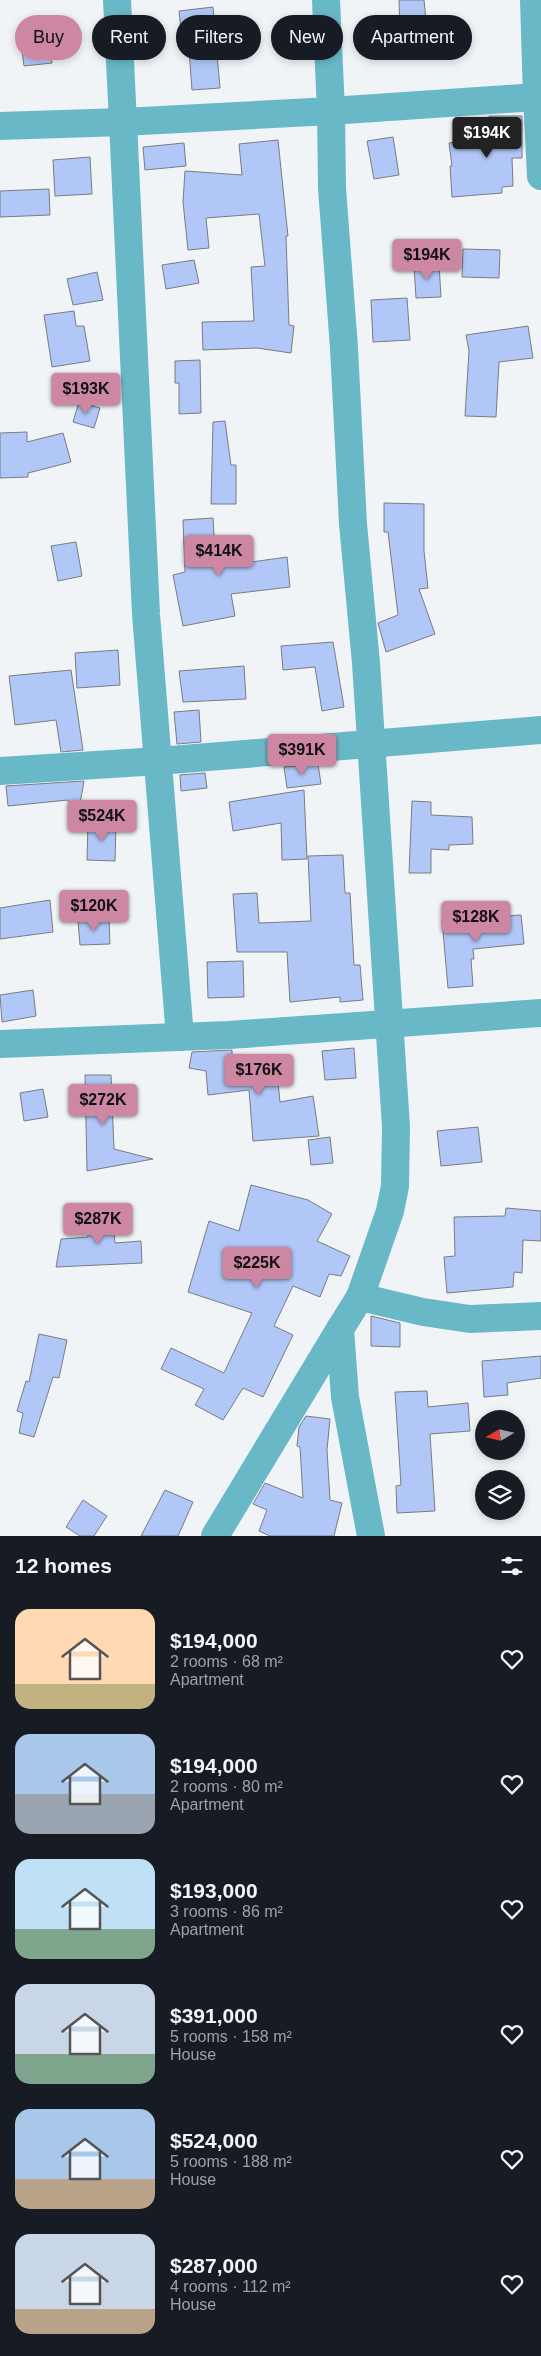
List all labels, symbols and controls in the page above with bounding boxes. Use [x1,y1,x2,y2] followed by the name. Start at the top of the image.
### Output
[15,15,82,60] chip: Buy
[92,15,166,60] chip: Rent
[176,15,261,60] chip: Filters
[271,15,343,60] chip: New
[353,15,472,60] chip: Apartment
[452,116,522,159] pin: $194K
[463,124,511,141] text: $194K
[392,238,462,281] pin: $194K
[403,246,451,263] text: $194K
[51,372,121,415] pin: $193K
[62,380,110,397] text: $193K
[184,534,254,577] pin: $414K
[195,542,243,559] text: $414K
[267,734,337,776] pin: $391K
[278,741,326,758] text: $391K
[67,800,137,842] pin: $524K
[78,807,126,824] text: $524K
[59,890,129,932] pin: $120K
[70,897,118,914] text: $120K
[441,900,511,943] pin: $128K
[452,908,500,925] text: $128K
[224,1054,294,1096] pin: $176K
[235,1061,283,1078] text: $176K
[68,1084,138,1126] pin: $272K
[79,1091,127,1108] text: $272K
[63,1202,133,1245] pin: $287K
[74,1210,122,1227] text: $287K
[222,1246,292,1289] pin: $225K
[233,1254,281,1271] text: $225K
[475,1410,525,1460] north arrow
[475,1410,525,1520] map controls
[475,1470,525,1520] button: layers
[498,1552,526,1580] icon: filters
[15,1554,112,1577] text: 12 homes
[55,1629,115,1689] icon: home
[170,1629,258,1652] text: $194,000
[498,1645,526,1673] icon: heart
[170,1653,283,1670] text: 2 rooms · 68 m²
[170,1671,244,1688] text: Apartment
[55,1754,115,1814] icon: home
[170,1754,258,1777] text: $194,000
[498,1770,526,1798] icon: heart
[170,1778,283,1795] text: 2 rooms · 80 m²
[170,1796,244,1813] text: Apartment
[55,1879,115,1939] icon: home
[170,1879,258,1902] text: $193,000
[498,1895,526,1923] icon: heart
[170,1903,283,1920] text: 3 rooms · 86 m²
[170,1921,244,1938] text: Apartment
[55,2004,115,2064] icon: home
[170,2004,258,2027] text: $391,000
[498,2020,526,2048] icon: heart
[170,2028,292,2045] text: 5 rooms · 158 m²
[170,2046,216,2063] text: House
[55,2129,115,2189] icon: home
[170,2129,258,2152] text: $524,000
[498,2145,526,2173] icon: heart
[170,2153,292,2170] text: 5 rooms · 188 m²
[170,2171,216,2188] text: House
[55,2254,115,2314] icon: home
[170,2254,258,2277] text: $287,000
[498,2270,526,2298] icon: heart
[170,2278,291,2295] text: 4 rooms · 112 m²
[170,2296,216,2313] text: House

